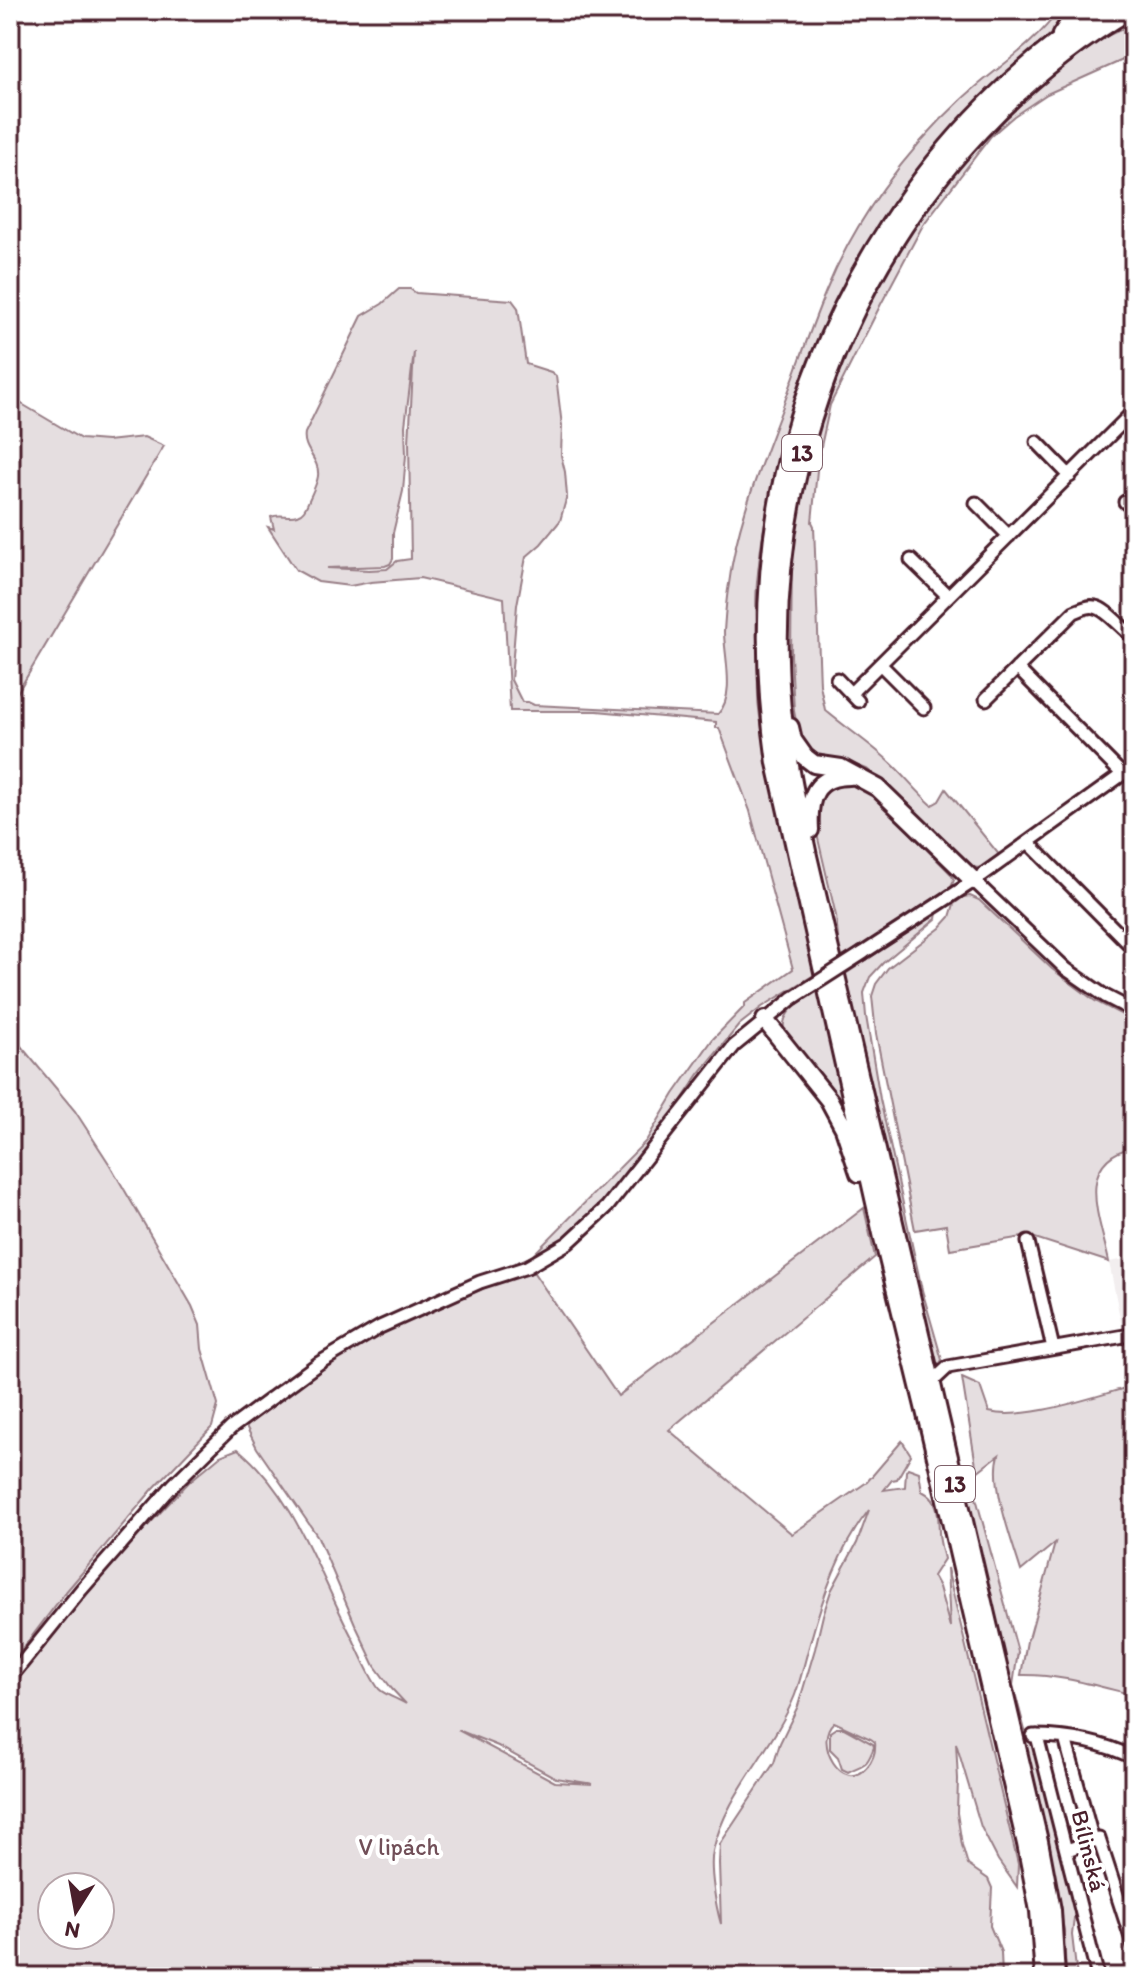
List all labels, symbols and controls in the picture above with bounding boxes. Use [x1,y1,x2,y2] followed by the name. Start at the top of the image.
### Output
[782,435,822,471] road number: 13
[935,1466,975,1502] road number: 13
[1065,1807,1114,1895] street label: Bílinská
[359,1832,440,1861] park label: V lipách
[36,1871,116,1951] north arrow
[62,1915,82,1945] text: N

